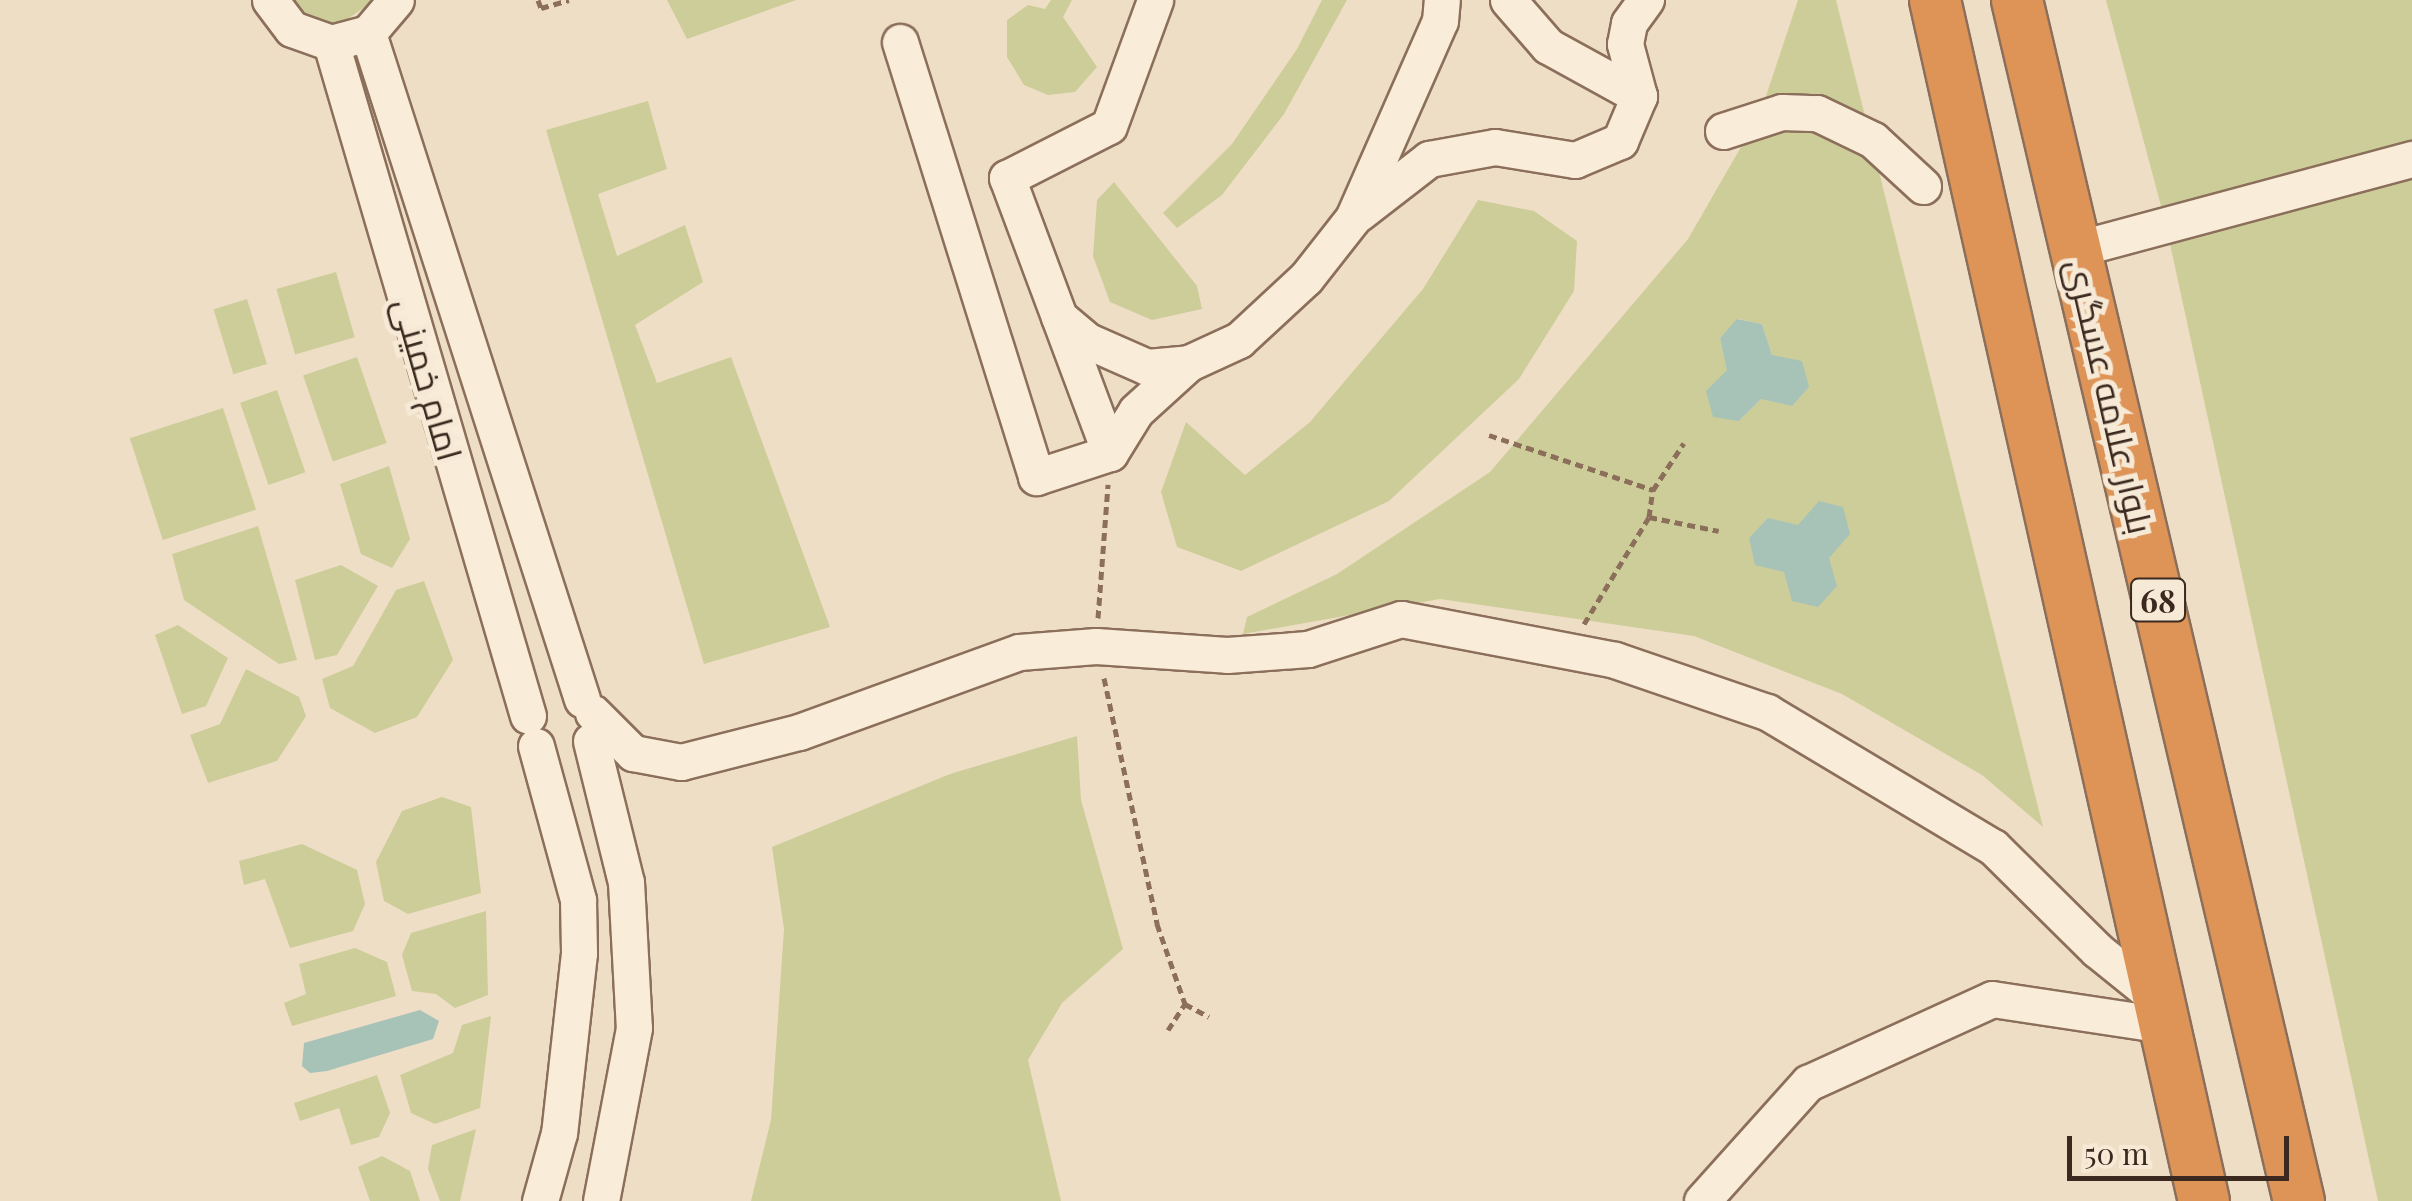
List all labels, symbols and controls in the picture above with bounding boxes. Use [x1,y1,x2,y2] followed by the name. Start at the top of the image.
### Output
[2059,255,2163,537] street label: بلوار علامه عسگری
[386,293,472,465] street label: امام خمینی
[2128,573,2188,627] road number: 68
[2072,1116,2294,1178] scale bar
[2084,1133,2149,1173] text: 50 m

